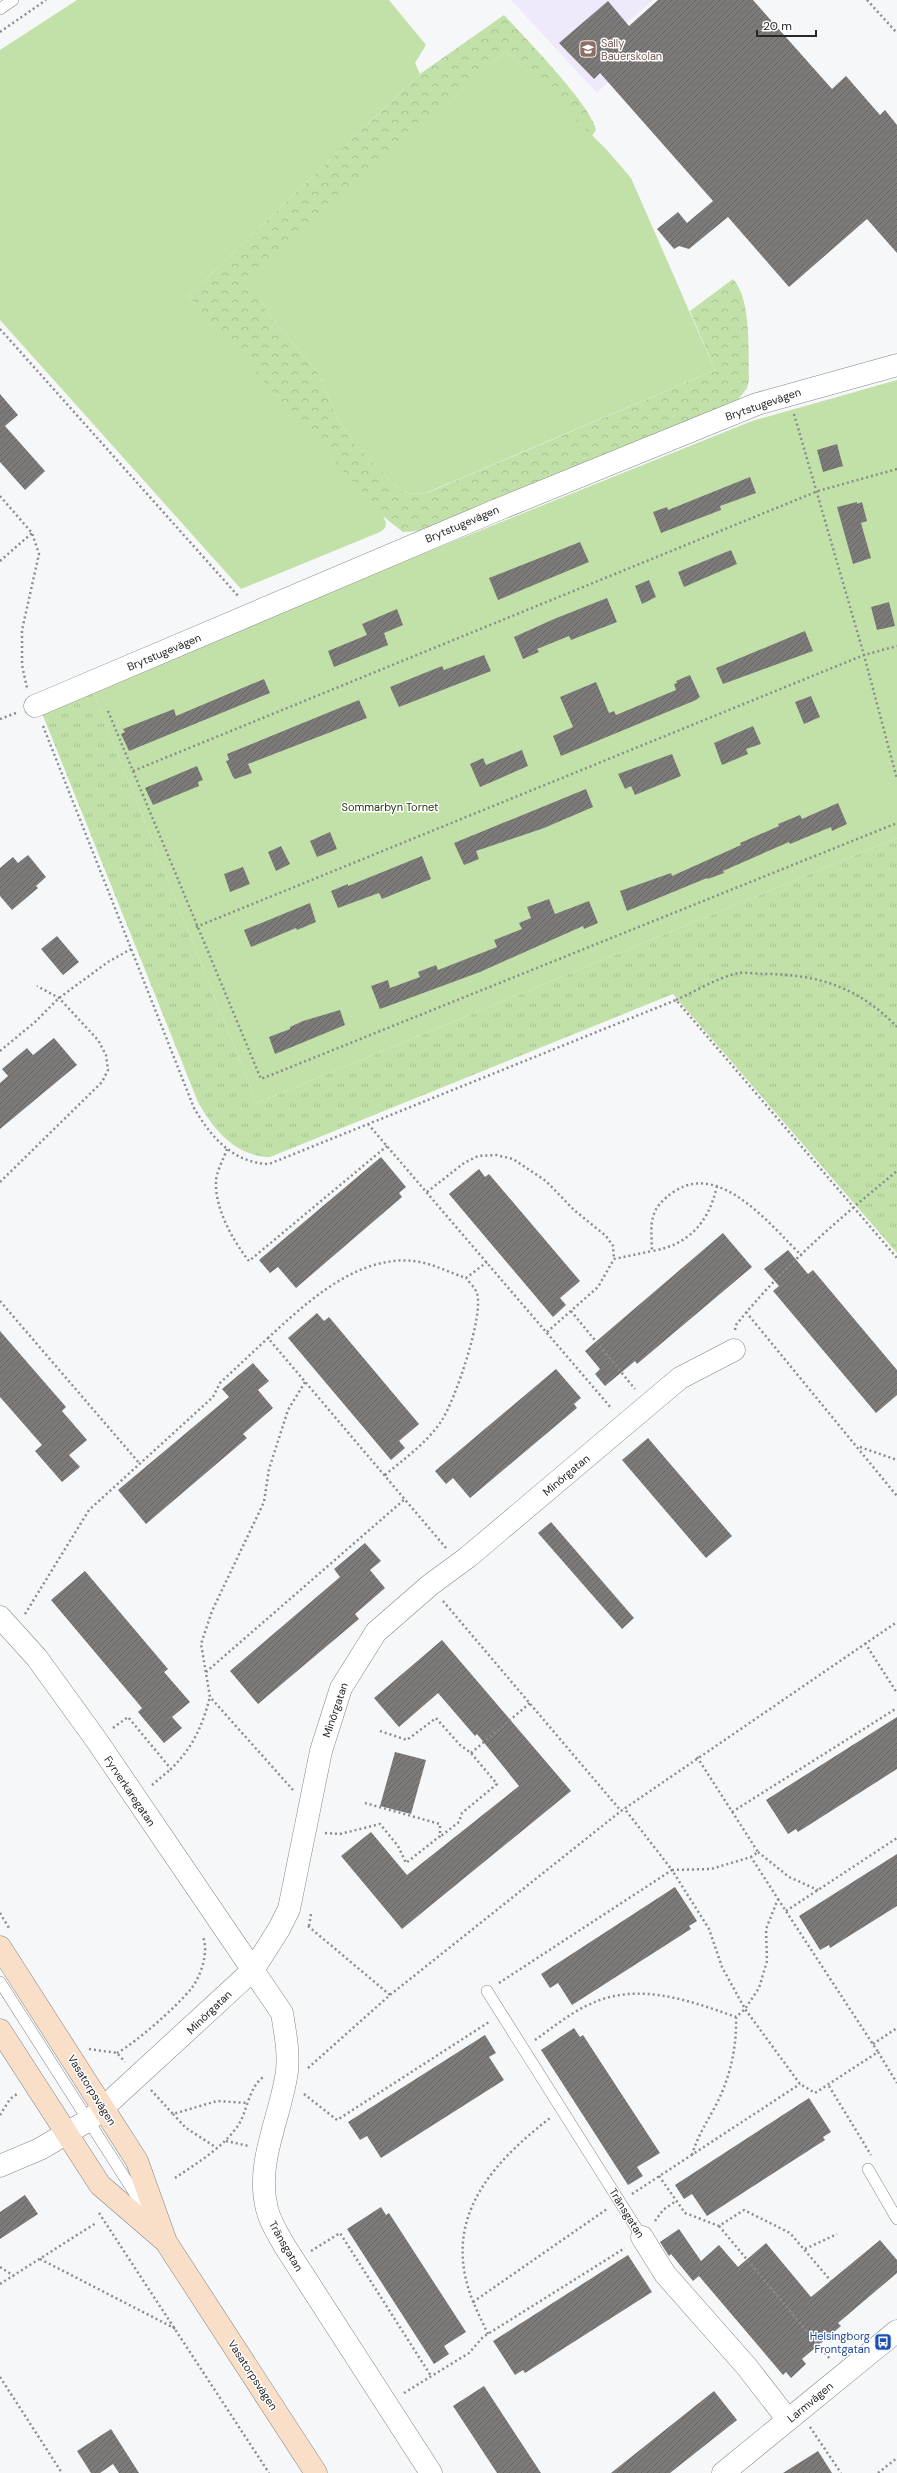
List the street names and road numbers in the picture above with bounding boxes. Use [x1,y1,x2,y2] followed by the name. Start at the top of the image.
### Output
[723,385,803,423] street label: Brytstugevägen
[423,502,501,546] street label: Brytstugevägen
[125,630,203,674] street label: Brytstugevägen
[540,1451,592,1499] street label: Minörgatan
[319,1681,351,1739] street label: Minörgatan
[101,1753,159,1829] street label: Fyrverkaregatan
[184,1987,234,2037] street label: Minörgatan
[65,2052,119,2128] street label: Vasatorpsvägen
[606,2186,648,2240] street label: Tränsgatan
[266,2218,306,2274] street label: Tränsgatan
[225,2337,281,2413] street label: Vasatorpsvägen
[784,2379,836,2425] street label: Larmvägen

